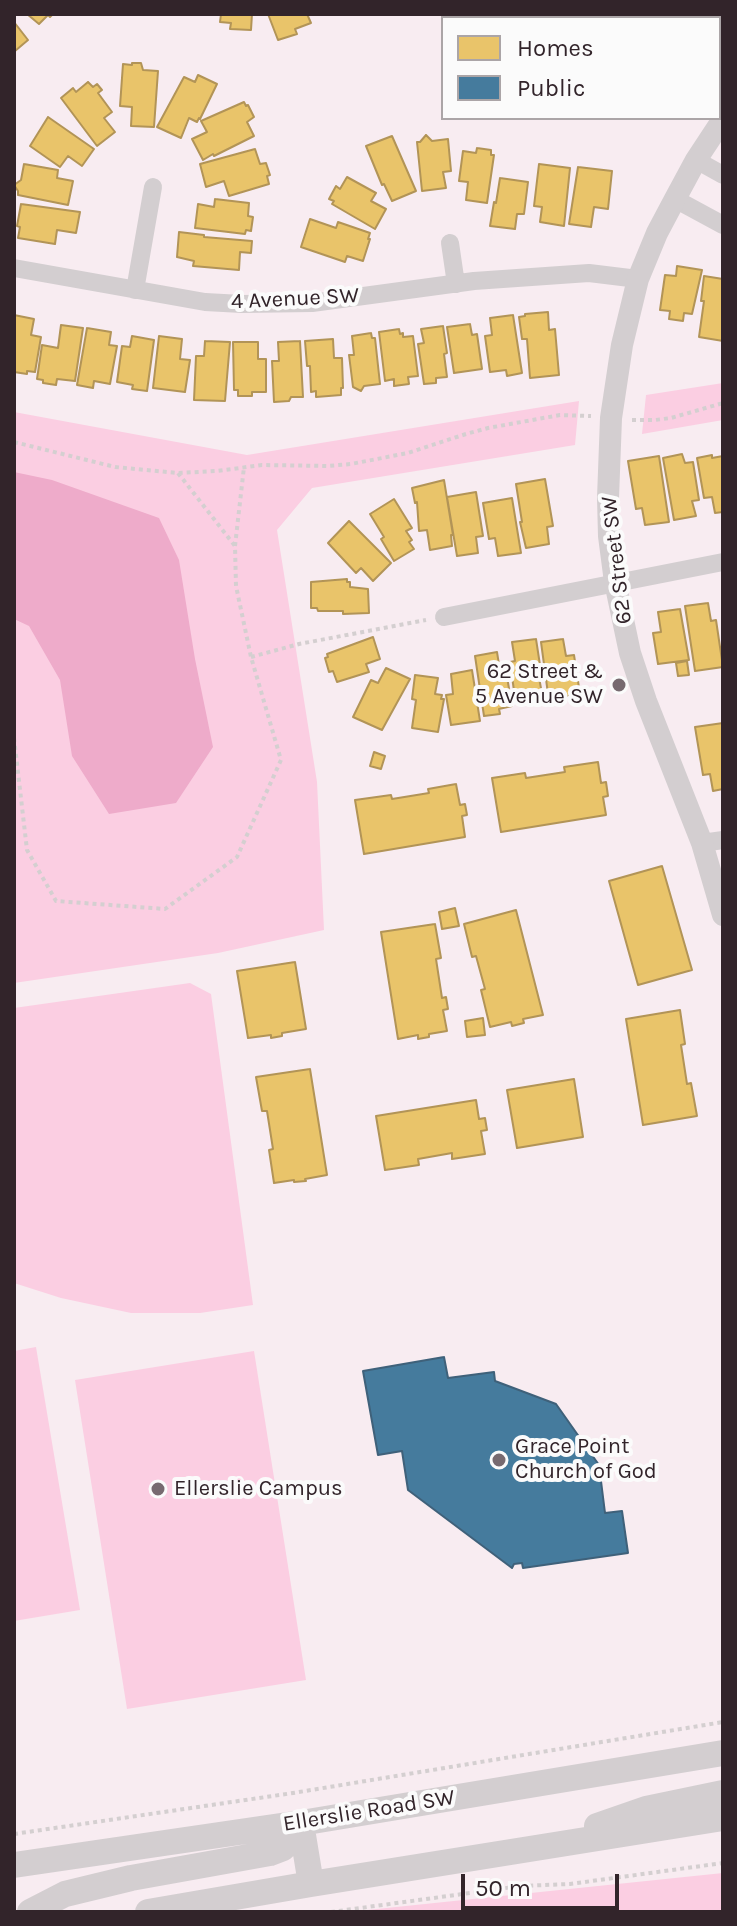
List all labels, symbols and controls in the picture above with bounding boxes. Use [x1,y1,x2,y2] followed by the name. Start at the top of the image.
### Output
[441,16,721,120] legend
[517,34,594,62] text: Homes
[517,74,585,102] text: Public
[230,282,360,316] street label: 4 Avenue SW
[596,494,638,626] street label: 62 Street SW
[475,659,603,710] place label: 62 Street & 5 Avenue SW
[610,676,628,694] marker: 62 Street & 5 Avenue SW
[515,1434,657,1486] place label: Grace Point Church of God
[490,1451,508,1469] marker: Grace Point Church of God
[174,1476,343,1502] place label: Ellerslie Campus
[149,1480,167,1498] marker: Ellerslie Campus
[281,1784,457,1838] street label: Ellerslie Road SW
[465,1858,623,1908] scale bar
[475,1874,531,1902] text: 50 m

